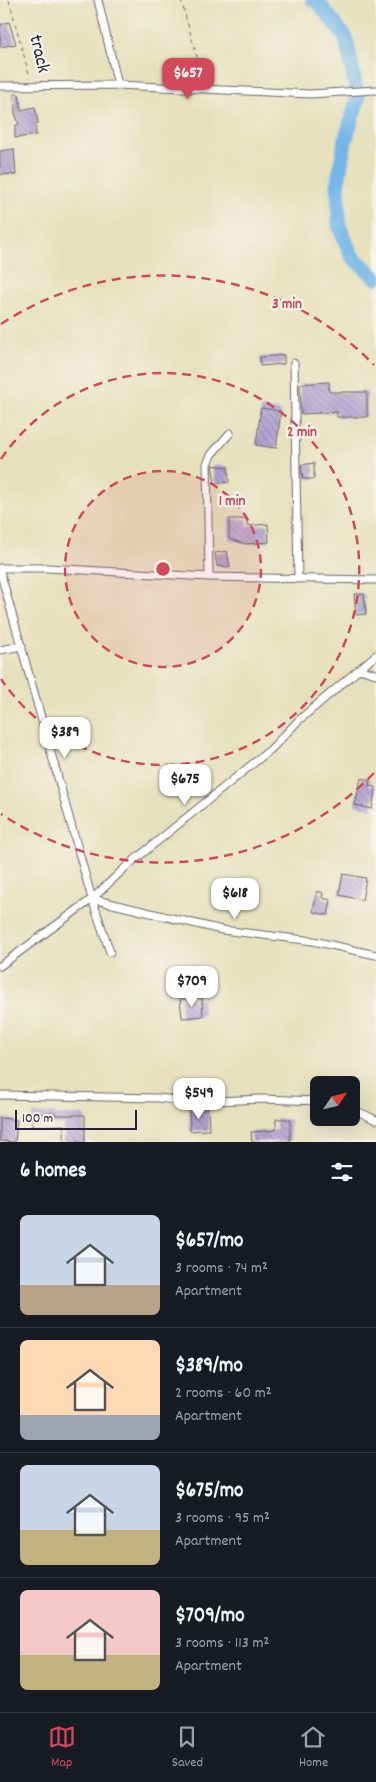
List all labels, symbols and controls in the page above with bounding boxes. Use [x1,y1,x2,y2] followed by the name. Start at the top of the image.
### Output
[20,32,56,76] street label: track
[158,58,218,100] pin: $657
[173,62,203,85] text: $657
[272,294,302,316] text: 3 min
[287,422,317,444] text: 2 min
[219,491,245,513] text: 1 min
[154,560,172,578] centre of rings
[35,716,95,759] pin: $389
[51,721,79,744] text: $389
[155,764,215,806] pin: $675
[170,768,200,791] text: $675
[205,878,265,920] pin: $618
[222,882,248,905] text: $618
[162,966,222,1008] pin: $709
[177,970,207,993] text: $709
[310,1076,360,1126] north arrow
[310,1076,360,1126] map controls
[169,1078,229,1120] pin: $549
[184,1082,214,1105] text: $549
[15,1107,138,1130] scale bar
[22,1109,53,1129] text: 100 m
[20,1157,87,1187] text: 6 homes
[328,1158,356,1186] icon: filters
[175,1227,243,1257] text: $657/mo
[60,1235,120,1295] icon: home
[175,1257,268,1280] text: 3 rooms · 74 m²
[175,1280,242,1303] text: Apartment
[175,1352,243,1382] text: $389/mo
[60,1360,120,1420] icon: home
[175,1382,272,1405] text: 2 rooms · 60 m²
[175,1405,242,1428] text: Apartment
[175,1477,243,1507] text: $675/mo
[60,1485,120,1545] icon: home
[175,1507,270,1530] text: 3 rooms · 95 m²
[175,1530,242,1553] text: Apartment
[175,1602,245,1632] text: $709/mo
[60,1610,120,1670] icon: home
[175,1632,269,1655] text: 3 rooms · 113 m²
[175,1655,242,1678] text: Apartment
[48,1723,76,1773] tab: Map
[172,1723,203,1773] tab: Saved
[299,1723,328,1773] tab: Home

